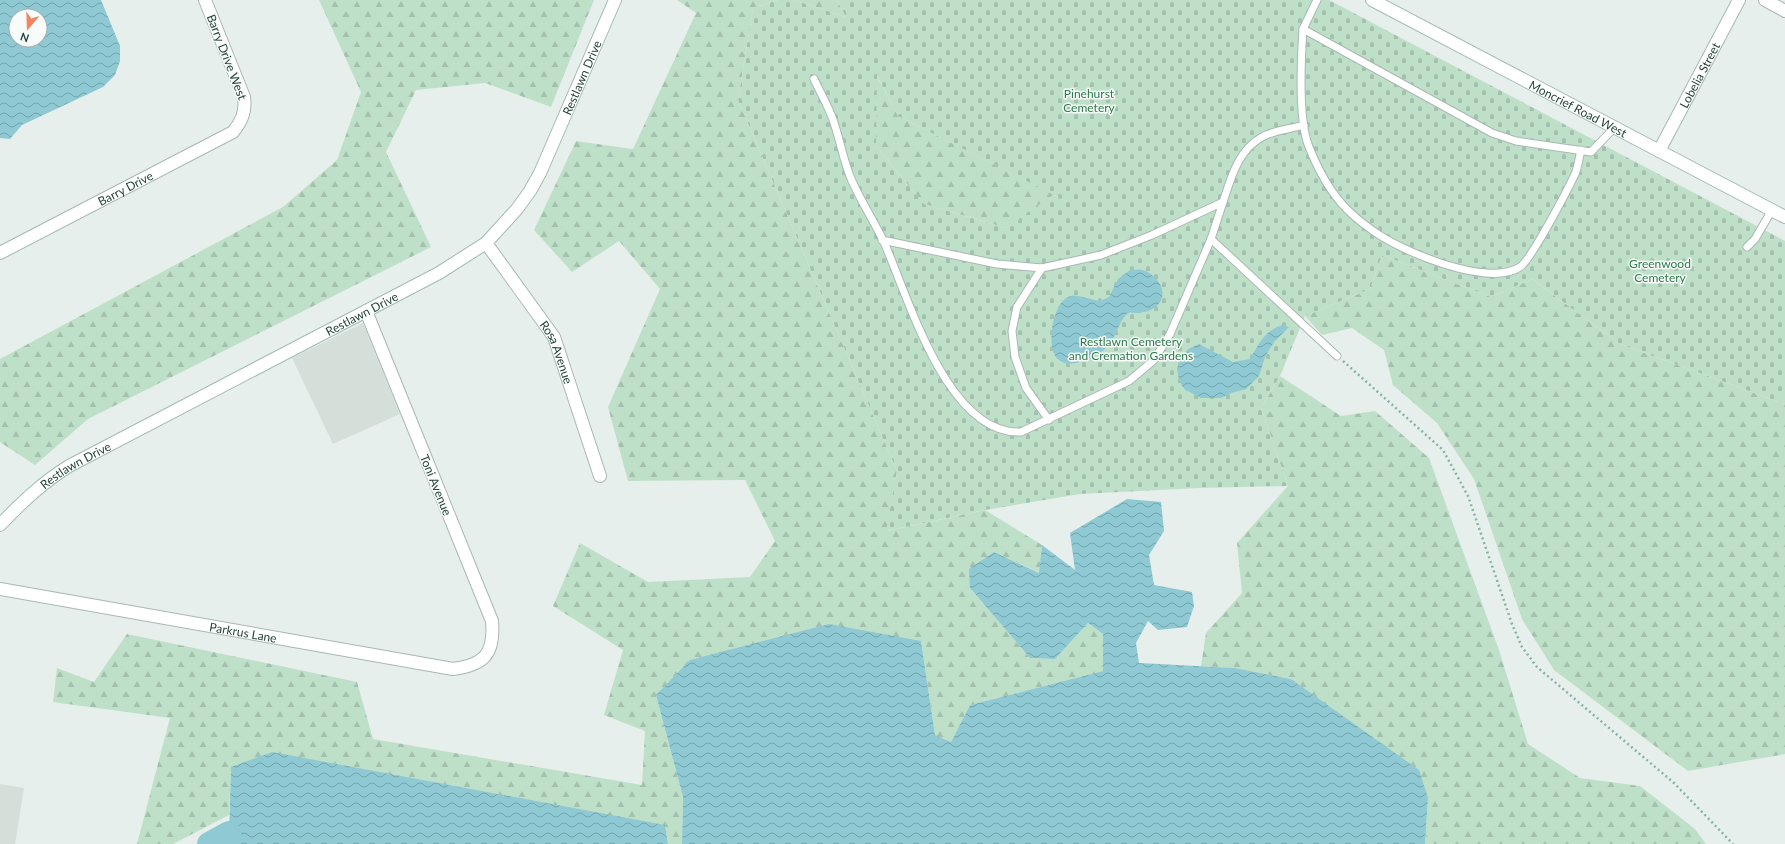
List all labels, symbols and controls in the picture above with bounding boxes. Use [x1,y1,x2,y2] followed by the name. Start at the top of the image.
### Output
[8,8,48,48] north arrow
[204,12,250,103] street label: Barry Drive West
[18,30,31,45] text: N
[559,38,604,117] street label: Restlawn Drive
[1676,39,1723,110] street label: Lobelia Street
[1527,77,1630,140] street label: Moncrief Road West
[1063,86,1116,115] park label: Pinehurst Cemetery
[95,168,155,209] street label: Barry Drive
[1629,256,1691,285] park label: Greenwood Cemetery
[323,288,400,338] street label: Restlawn Drive
[537,317,576,386] street label: Rosa Avenue
[1069,334,1193,363] park label: Restlawn Cemetery and Cremation Gardens
[37,438,113,492] street label: Restlawn Drive
[417,452,455,518] street label: Toni Avenue
[208,619,278,645] street label: Parkrus Lane

